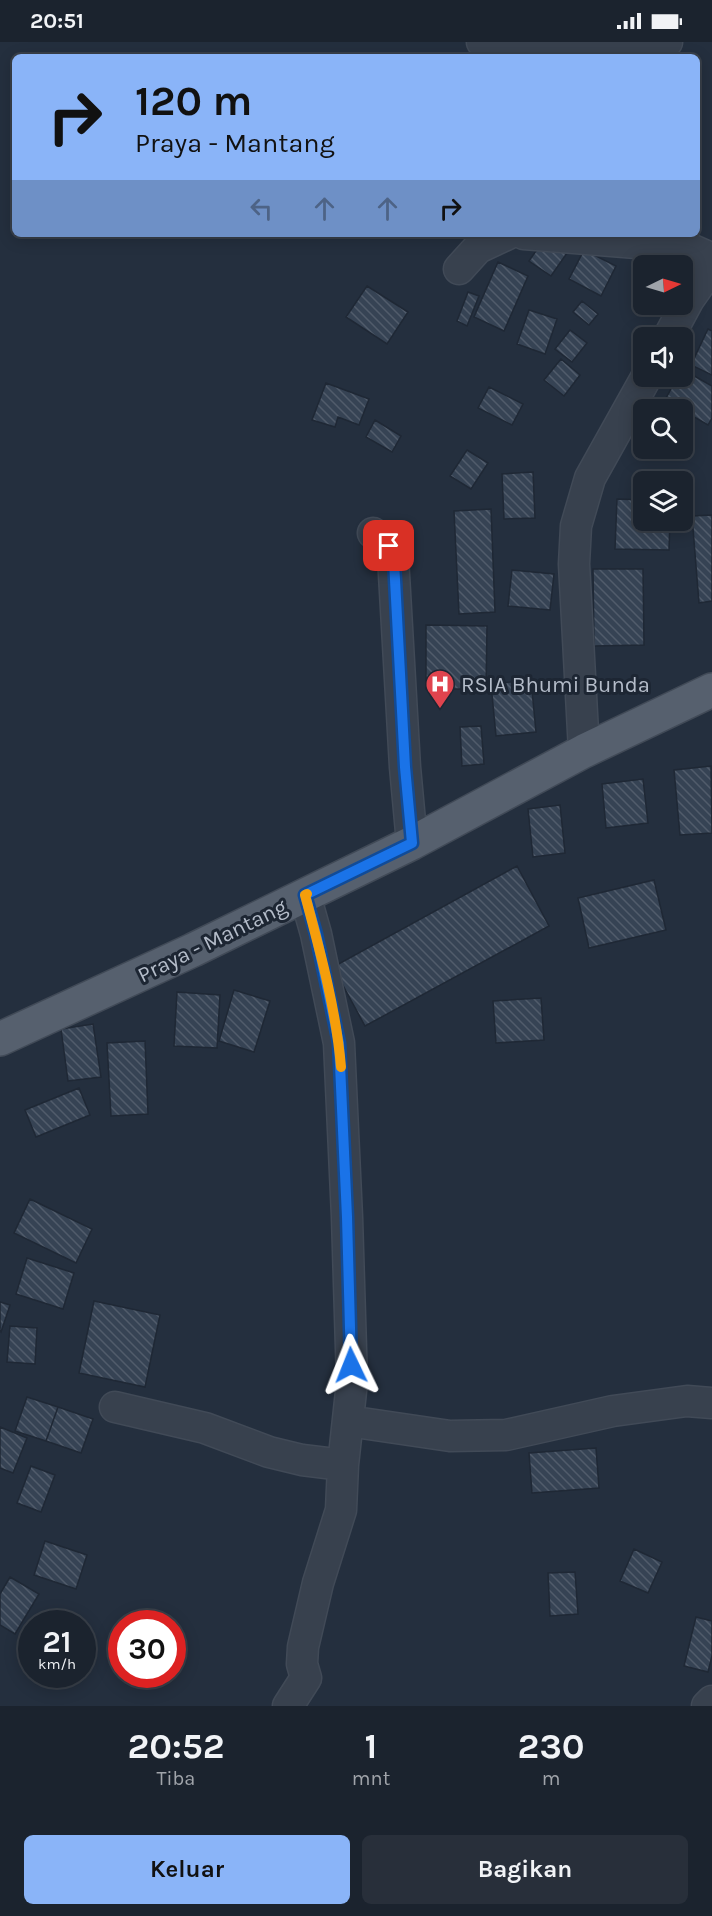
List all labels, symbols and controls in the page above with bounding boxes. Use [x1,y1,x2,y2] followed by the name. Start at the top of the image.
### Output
[30,8,84,34] text: 20:51
[135,76,252,126] text: 120 m
[36,78,114,156] icon: right
[135,127,335,159] text: Praya - Mantang
[245,192,278,225] icon: left
[308,192,341,225] icon: ahead
[371,192,404,225] icon: ahead
[434,192,467,225] icon: right
[633,255,693,315] north arrow
[633,255,693,531] map controls
[633,327,693,387] button: sound
[633,399,693,459] button: search
[633,471,693,531] button: layers
[363,520,414,571] pin
[372,529,405,562] icon: arrive
[424,668,456,710] hospital icon: RSIA Bhumi Bunda
[461,672,650,698] place label: RSIA Bhumi Bunda
[134,893,292,988] street label: Praya - Mantang
[319,1333,383,1397] position arrow
[108,1610,186,1688] speed limit sign: 30
[43,1624,71,1660] text: 21
[38,1655,76,1673] text: km/h
[127,1725,224,1767] text: 20:52
[365,1725,377,1767] text: 1
[518,1725,585,1767] text: 230
[157,1767,195,1790] text: Tiba
[352,1767,390,1790] text: mnt
[542,1767,560,1790] text: m
[24,1835,350,1904] button: Keluar
[362,1835,688,1904] button: Bagikan

